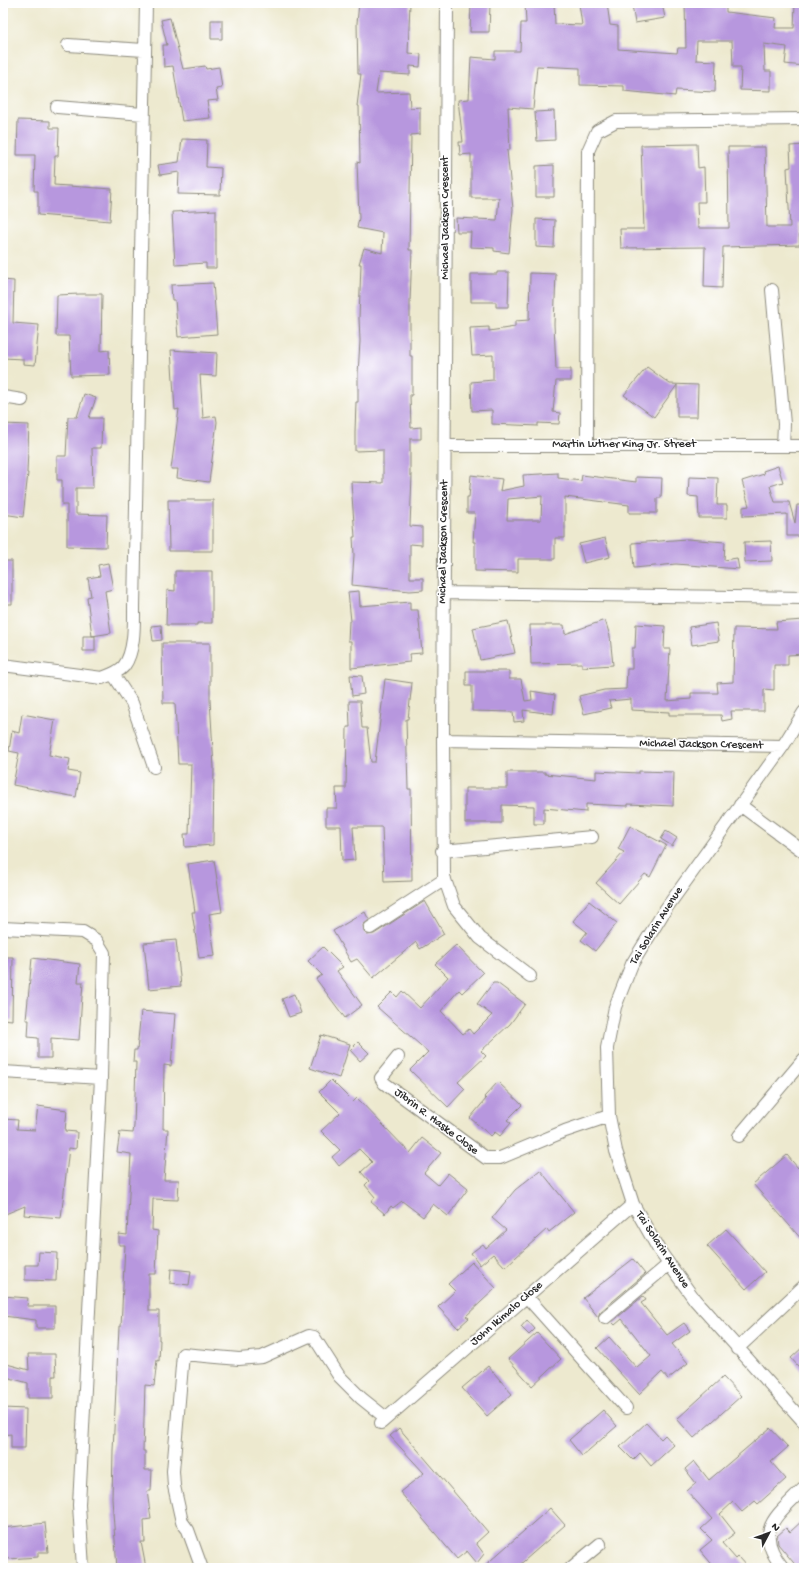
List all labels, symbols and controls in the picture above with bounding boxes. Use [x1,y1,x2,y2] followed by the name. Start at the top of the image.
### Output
[439,155,453,280] street label: Michael Jackson Crescent
[552,438,697,452] street label: Martin Luther King Jr. Street
[436,479,452,604] street label: Michael Jackson Crescent
[639,737,764,753] street label: Michael Jackson Crescent
[627,884,687,968] street label: Tai Solarin Avenue
[391,1086,482,1159] street label: Jibrin R. Haske Close
[631,1208,693,1292] street label: Tai Solarin Avenue
[468,1278,547,1349] street label: John Ikimalo Close
[749,1513,789,1553] north arrow
[768,1521,782,1534] text: N

